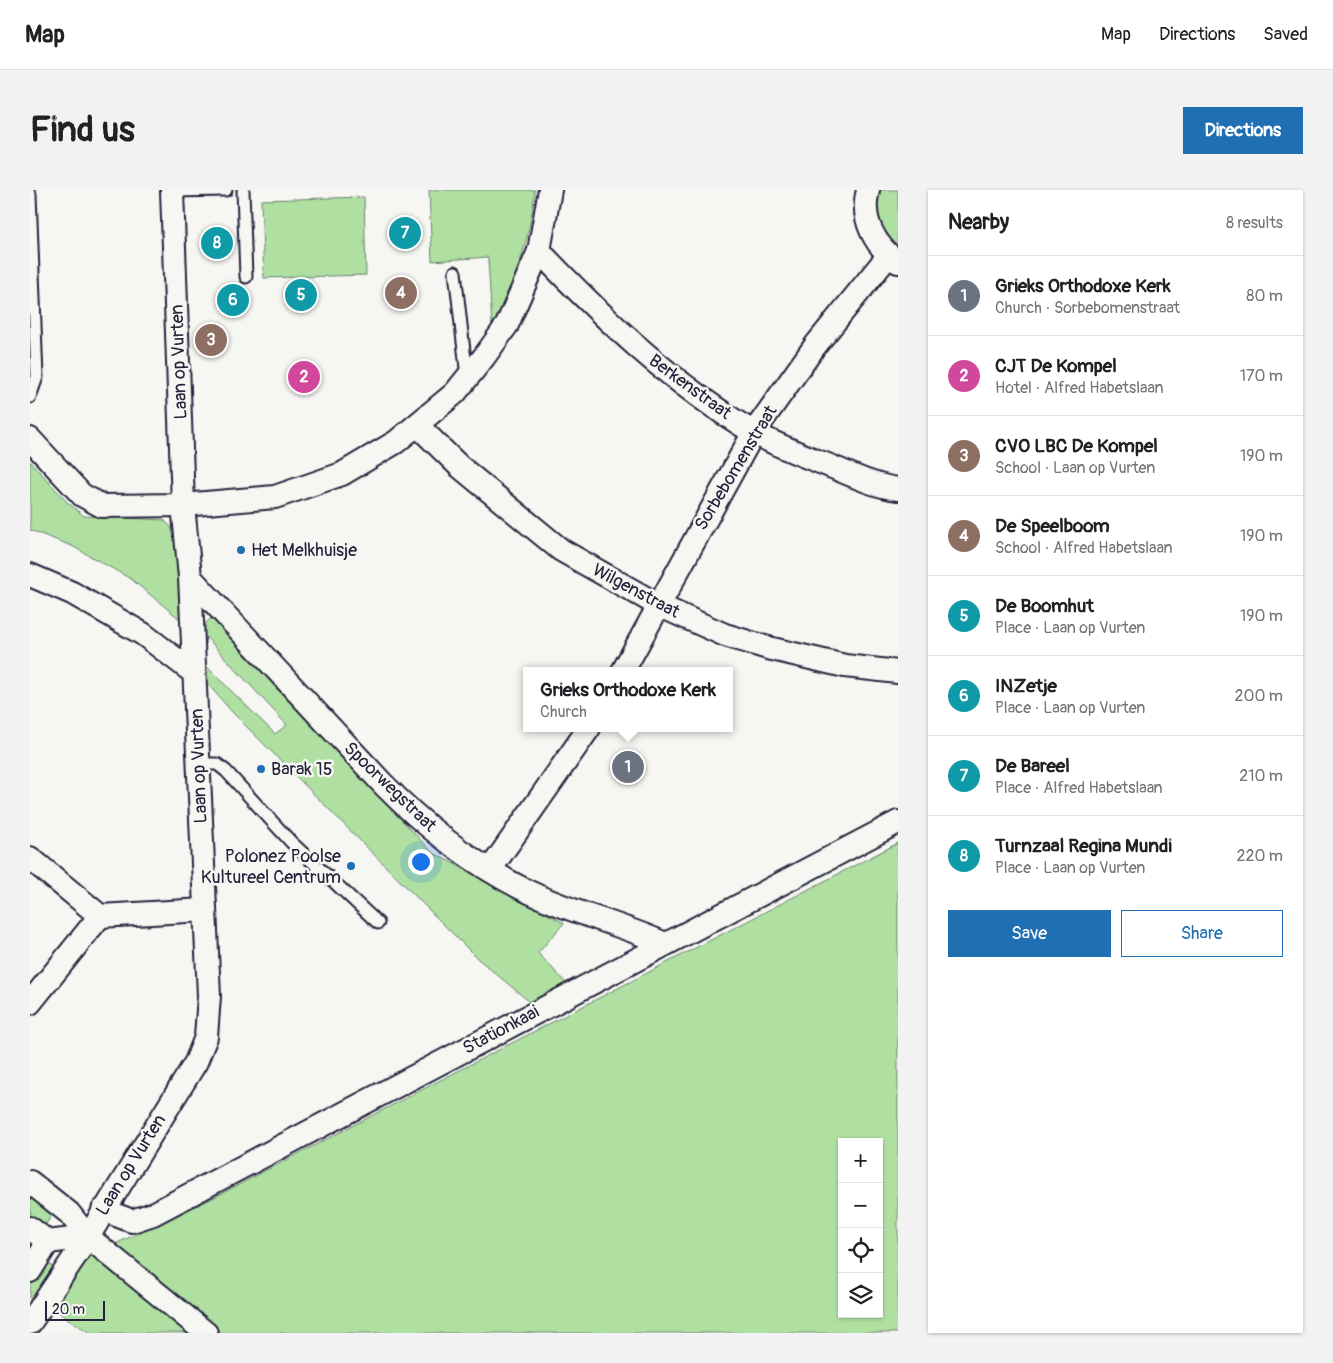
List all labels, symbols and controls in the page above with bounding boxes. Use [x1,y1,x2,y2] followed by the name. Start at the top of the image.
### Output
[25,20,65,49] text: Map
[1101,23,1131,46] text: Map
[1159,23,1235,46] text: Directions
[1263,23,1308,46] text: Saved
[1183,107,1303,154] button: Directions
[30,108,135,152] text: Find us
[948,209,1009,236] text: Nearby
[1226,213,1283,233] text: 8 results
[389,214,421,252] pin: 7
[201,224,233,262] pin: 8
[385,274,417,312] pin: 4
[995,274,1171,298] text: Grieks Orthodoxe Kerk
[285,276,317,314] pin: 5
[217,281,249,319] pin: 6
[961,286,967,306] text: 1
[1246,286,1283,306] text: 80 m
[995,298,1180,318] text: Church · Sorbebomenstraat
[166,304,192,420] street label: Laan op Vurten
[195,321,227,359] pin: 3
[644,349,736,425] street label: Berkenstraat
[995,354,1117,378] text: CJT De Kompel
[288,358,320,396] pin: 2
[960,366,968,386] text: 2
[1240,366,1283,386] text: 170 m
[995,378,1163,398] text: Hotel · Alfred Habetslaan
[690,401,783,535] street label: Sorbebomenstraat
[995,434,1158,458] text: CVO LBC De Kompel
[960,446,968,466] text: 3
[1240,446,1283,466] text: 190 m
[995,458,1155,478] text: School · Laan op Vurten
[995,514,1110,538] text: De Speelboom
[959,526,969,546] text: 4
[1240,526,1283,546] text: 190 m
[995,538,1173,558] text: School · Alfred Habetslaan
[251,539,357,562] place label: Het Melkhuisje
[235,544,247,556] marker: Het Melkhuisje
[588,558,684,624] street label: Wilgenstraat
[995,594,1094,618] text: De Boomhut
[960,606,968,626] text: 5
[1240,606,1283,626] text: 190 m
[995,618,1145,638] text: Place · Laan op Vurten
[523,667,733,732] popup
[995,674,1057,698] text: INZetje
[540,678,716,702] text: Grieks Orthodoxe Kerk
[959,686,969,706] text: 6
[1235,686,1283,706] text: 200 m
[995,698,1145,718] text: Place · Laan op Vurten
[540,702,587,722] text: Church
[186,708,212,824] street label: Laan op Vurten
[339,737,442,837] street label: Spoorwegstraat
[612,748,644,786] pin: 1
[995,754,1070,778] text: De Bareel
[271,758,333,781] place label: Barak 15
[255,763,267,775] marker: Barak 15
[960,766,968,786] text: 7
[1239,766,1283,786] text: 210 m
[995,778,1163,798] text: Place · Alfred Habetslaan
[995,834,1172,858] text: Turnzaal Regina Mundi
[201,845,341,889] place label: Polonez Poolse Kultureel Centrum
[960,846,968,866] text: 8
[1237,846,1283,866] text: 220 m
[408,849,434,875] your location
[995,858,1145,878] text: Place · Laan op Vurten
[345,860,357,872] marker: Polonez Poolse Kultureel Centrum
[948,910,1111,957] button: Save
[1121,910,1283,957] button: Share
[459,1000,543,1060] street label: Stationkaai
[91,1110,171,1220] street label: Laan op Vurten
[838,1138,883,1318] map controls
[838,1138,883,1183] button: +
[838,1183,883,1228] button: −
[838,1228,883,1273] button: locate
[838,1273,883,1318] button: layers
[45,1298,105,1321] scale bar
[52,1301,85,1318] text: 20 m

